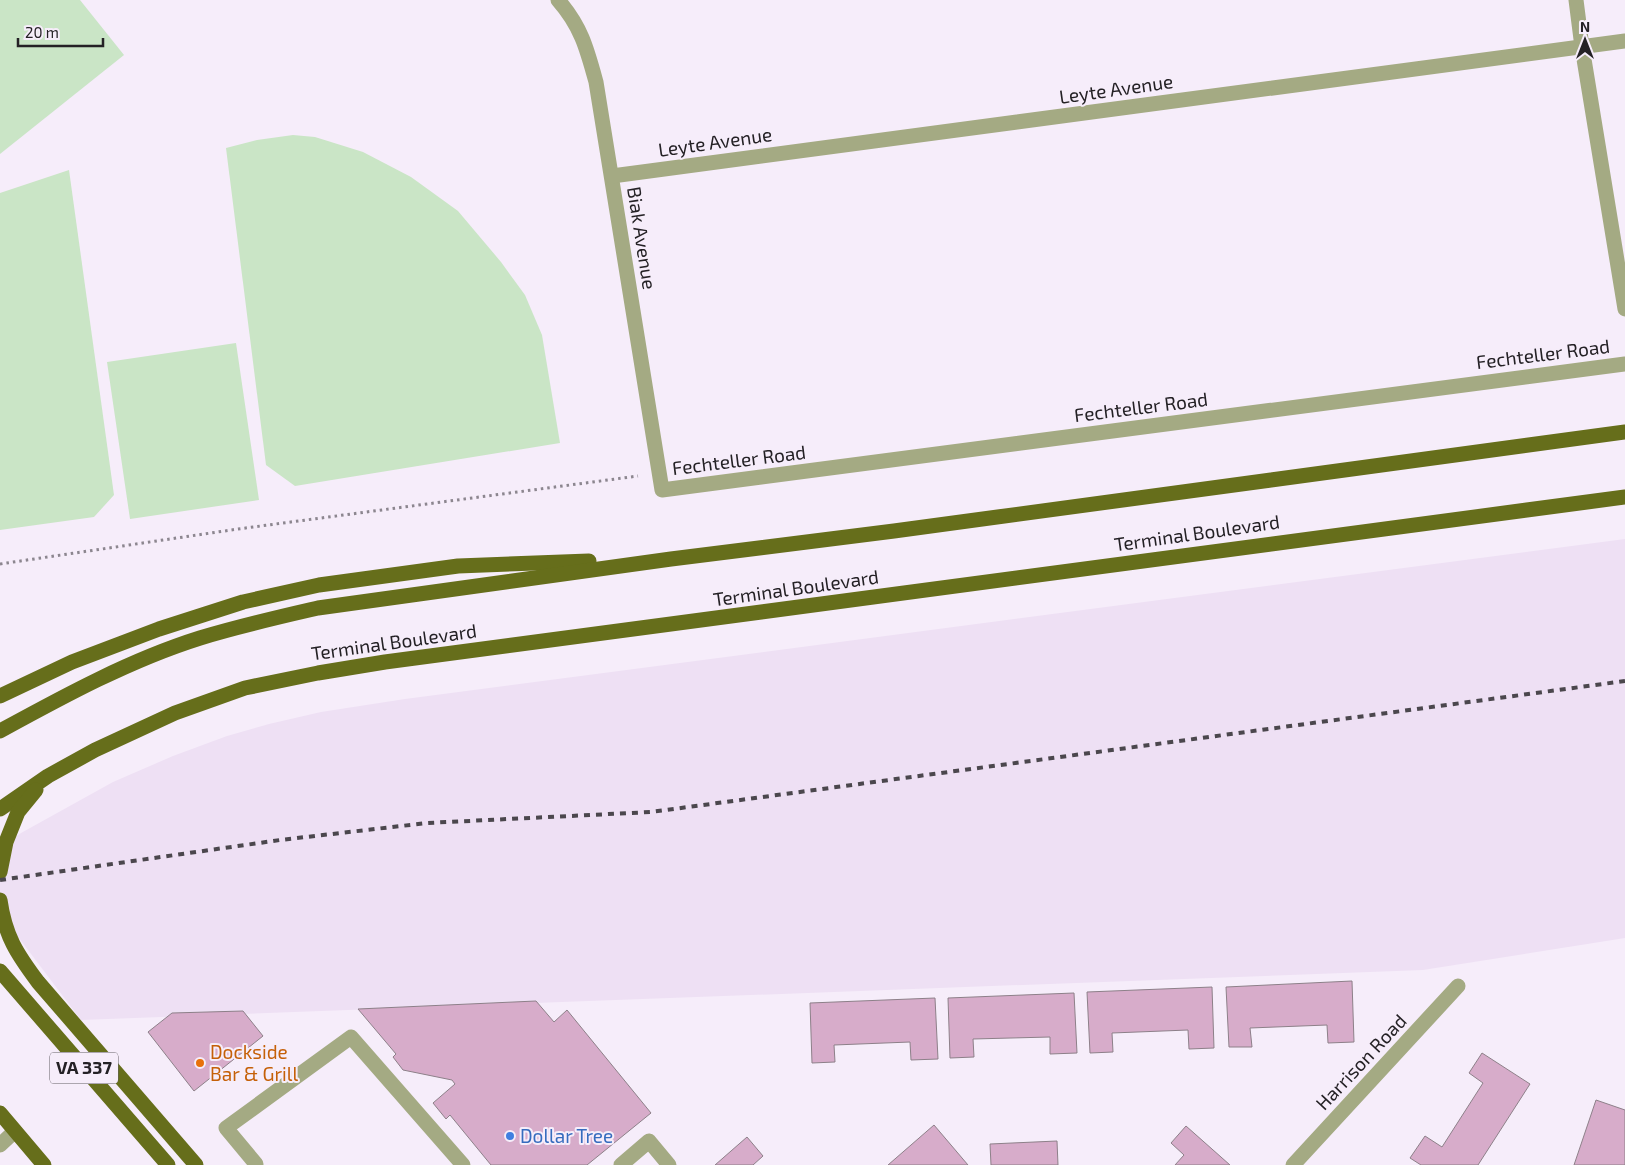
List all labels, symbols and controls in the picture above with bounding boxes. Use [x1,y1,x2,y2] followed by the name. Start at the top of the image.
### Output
[18,15,102,47] scale bar
[1560,15,1610,65] north arrow
[1580,18,1590,35] text: N
[25,23,59,41] text: 20 m
[1057,69,1174,108] street label: Leyte Avenue
[656,122,773,161] street label: Leyte Avenue
[623,185,662,291] street label: Biak Avenue
[1475,334,1611,373] street label: Fechteller Road
[1073,387,1209,426] street label: Fechteller Road
[671,440,807,479] street label: Fechteller Road
[1113,510,1281,556] street label: Terminal Boulevard
[712,565,880,611] street label: Terminal Boulevard
[310,619,478,665] street label: Terminal Boulevard
[1310,1009,1411,1114] street label: Harrison Road
[210,1040,298,1085] place label: Dockside Bar & Grill
[50,1052,118,1084] road number: VA 337
[194,1057,206,1069] marker: Dockside Bar & Grill
[520,1124,613,1147] place label: Dollar Tree
[504,1130,516,1142] marker: Dollar Tree

